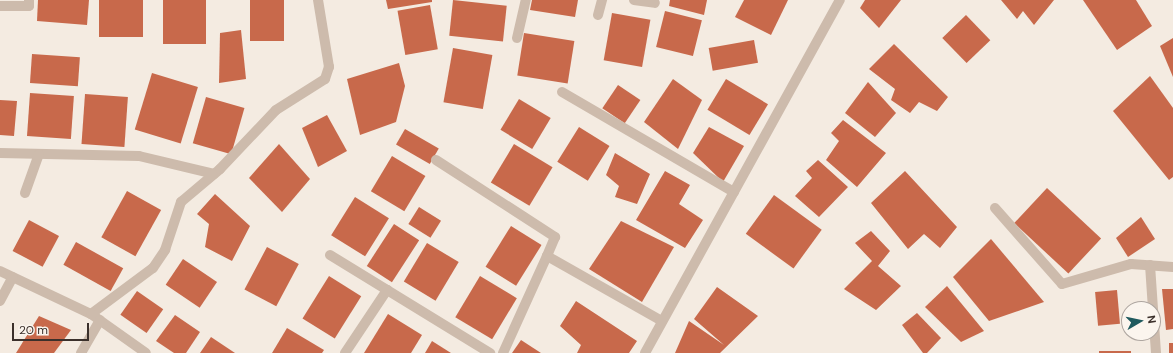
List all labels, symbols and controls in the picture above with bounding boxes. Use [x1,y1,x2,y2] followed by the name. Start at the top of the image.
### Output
[1121,301,1161,341] north arrow
[1144,314,1159,324] text: N
[14,315,91,341] scale bar
[19,322,48,338] text: 20 m

